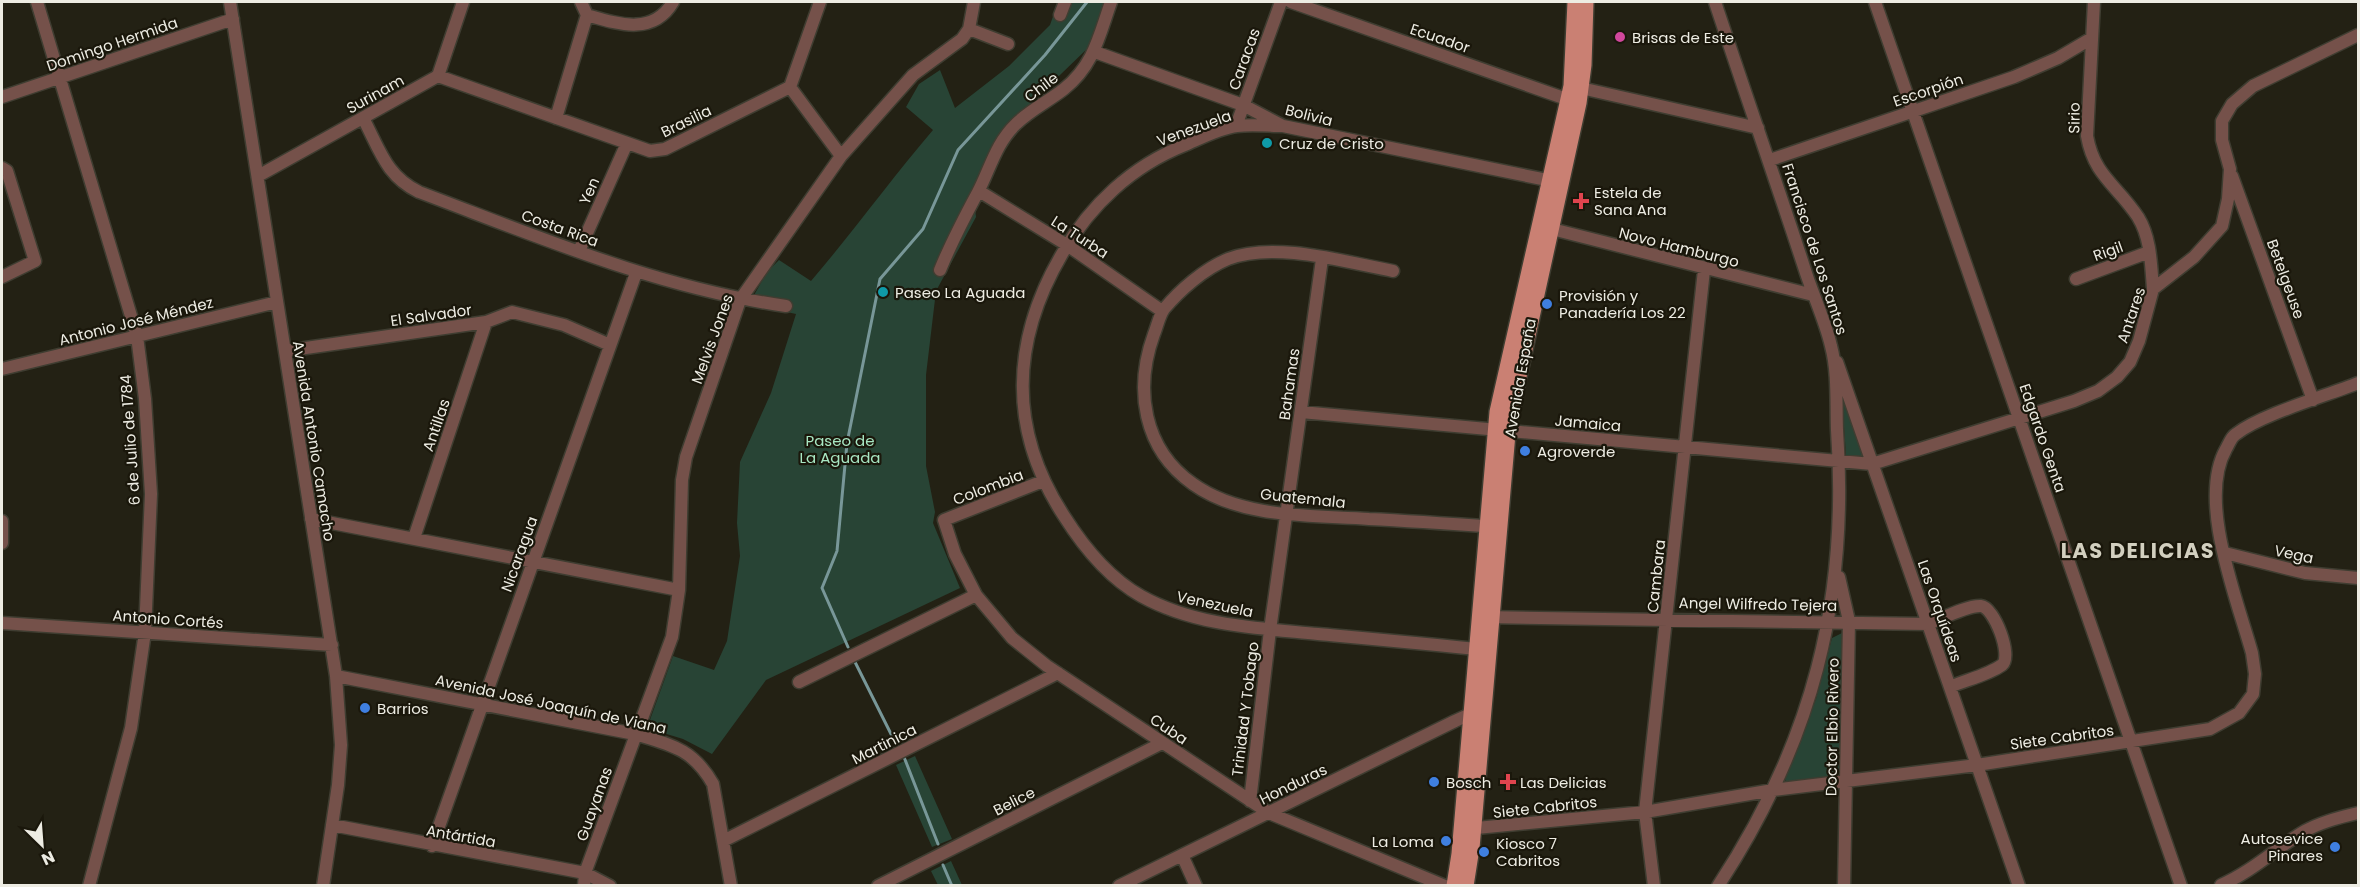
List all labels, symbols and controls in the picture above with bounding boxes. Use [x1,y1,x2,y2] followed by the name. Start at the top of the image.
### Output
[44,12,180,76] street label: Domingo Hermida
[1407,18,1473,58] street label: Ecuador
[1223,25,1265,93] street label: Caracas
[1632,27,1734,48] place label: Brisas de Este
[1613,30,1627,44] marker: Brisas de Este
[1020,67,1062,107] street label: Chile
[1890,68,1966,112] street label: Escorpión
[342,70,408,118] street label: Surinam
[1283,99,1335,131] street label: Bolivia
[657,100,715,142] street label: Brasilia
[2063,102,2085,134] street label: Sirio
[1154,105,1234,151] street label: Venezuela
[1279,133,1384,154] place label: Cruz de Cristo
[1260,136,1274,150] marker: Cruz de Cristo
[1777,161,1853,338] street label: Francisco de Los Santos
[574,174,604,208] street label: Yen
[1594,182,1667,220] place label: Estela de Sana Ana
[1572,192,1590,210] marker: Estela de Sana Ana
[519,204,601,252] street label: Costa Rica
[1047,211,1113,263] street label: La Turba
[1617,222,1741,272] street label: Novo Hamburgo
[2090,236,2126,266] street label: Rigil
[2262,236,2310,322] street label: Betelgeuse
[895,282,1025,303] place label: Paseo La Aguada
[2112,284,2150,346] street label: Antares
[876,285,890,299] marker: Paseo La Aguada
[1559,285,1686,323] place label: Provisión y Panadería Los 22
[686,291,738,387] street label: Melvis Jones
[57,292,216,350] street label: Antonio José Méndez
[1540,297,1554,311] marker: Provisión y Panadería Los 22
[389,299,473,331] street label: El Salvador
[1499,317,1541,439] street label: Avenida España
[288,339,340,543] street label: Avenida Antonio Camacho
[1274,346,1304,421] street label: Bahamas
[115,374,145,506] street label: 6 de Julio de 1784
[2015,381,2071,495] street label: Edgardo Genta
[417,396,455,454] street label: Antillas
[1554,410,1622,436] street label: Jamaica
[800,430,880,468] park label: Paseo de La Aguada
[1537,441,1615,462] place label: Agroverde
[1518,444,1532,458] marker: Agroverde
[950,464,1026,510] street label: Colombia
[1259,483,1347,513] street label: Guatemala
[496,513,542,595] street label: Nicaragua
[2061,536,2215,565] district label: LAS DELICIAS
[1642,539,1670,613] street label: Cambara
[2272,540,2316,568] street label: Vega
[1913,557,1967,665] street label: Las Orquídeas
[1175,586,1255,622] street label: Venezuela
[1679,592,1837,616] street label: Angel Wilfredo Tejera
[112,605,224,633] street label: Antonio Cortés
[1226,640,1264,778] street label: Trinidad Y Tobago
[1820,658,1844,796] street label: Doctor Elbio Rivero
[433,669,669,739] street label: Avenida José Joaquín de Viana
[377,698,429,719] place label: Barrios
[358,701,372,715] marker: Barrios
[1146,709,1192,749] street label: Cuba
[848,719,920,769] street label: Martinica
[2009,719,2115,755] street label: Siete Cabritos
[1256,759,1331,809] street label: Honduras
[571,764,617,844] street label: Guayanas
[1446,772,1491,793] place label: Bosch
[1520,772,1607,793] place label: Las Delicias
[1427,775,1441,789] marker: Bosch
[1501,775,1515,789] marker: Las Delicias
[990,782,1038,820] street label: Belice
[1492,791,1598,823] street label: Siete Cabritos
[12,815,72,875] north arrow
[425,820,497,852] street label: Antártida
[2241,828,2323,866] place label: Autosevice Pinares
[1372,831,1434,852] place label: La Loma
[1496,833,1560,871] place label: Kiosco 7 Cabritos
[1439,834,1453,848] marker: La Loma
[2328,840,2342,854] marker: Autosevice Pinares
[38,845,58,871] text: N
[1477,845,1491,859] marker: Kiosco 7 Cabritos

